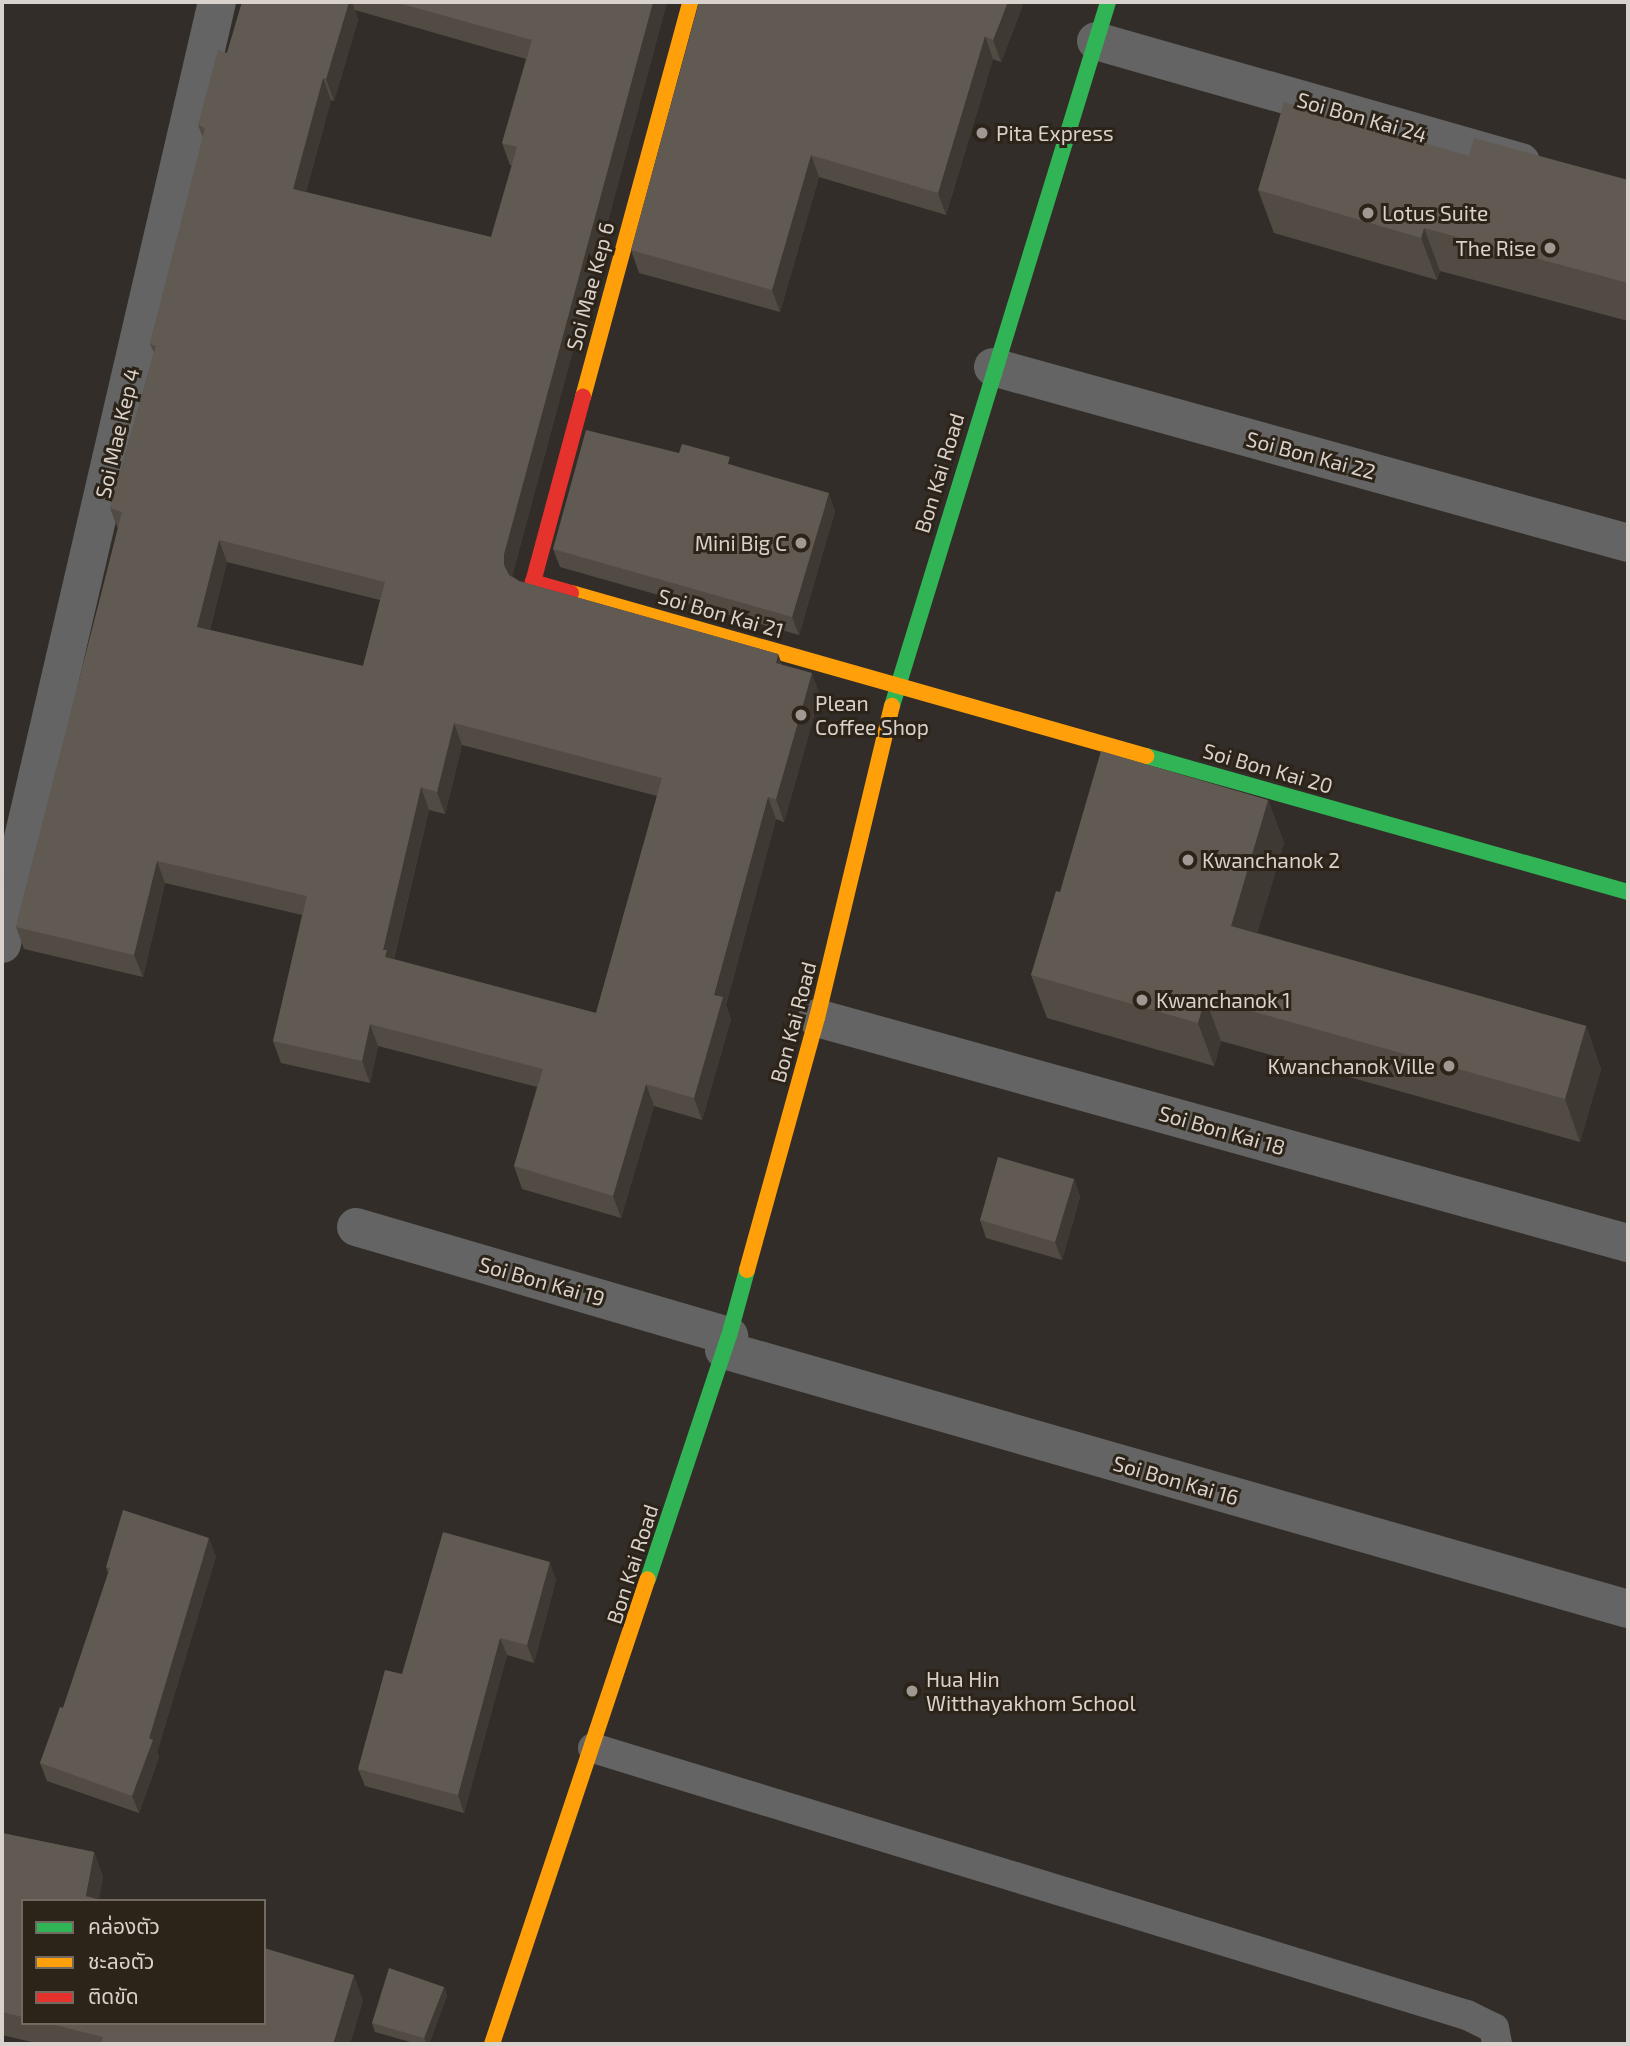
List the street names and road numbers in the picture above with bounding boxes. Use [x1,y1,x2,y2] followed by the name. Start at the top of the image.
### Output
[1294,86,1430,148] street label: Soi Bon Kai 24
[561,219,619,353] street label: Soi Mae Kep 6
[90,366,144,500] street label: Soi Mae Kep 4
[909,410,969,536] street label: Bon Kai Road
[1244,426,1378,484] street label: Soi Bon Kai 22
[655,583,787,643] street label: Soi Bon Kai 21
[1200,737,1336,799] street label: Soi Bon Kai 20
[765,959,821,1085] street label: Bon Kai Road
[1156,1100,1288,1160] street label: Soi Bon Kai 18
[476,1251,608,1311] street label: Soi Bon Kai 19
[1110,1450,1242,1510] street label: Soi Bon Kai 16
[601,1501,663,1627] street label: Bon Kai Road

